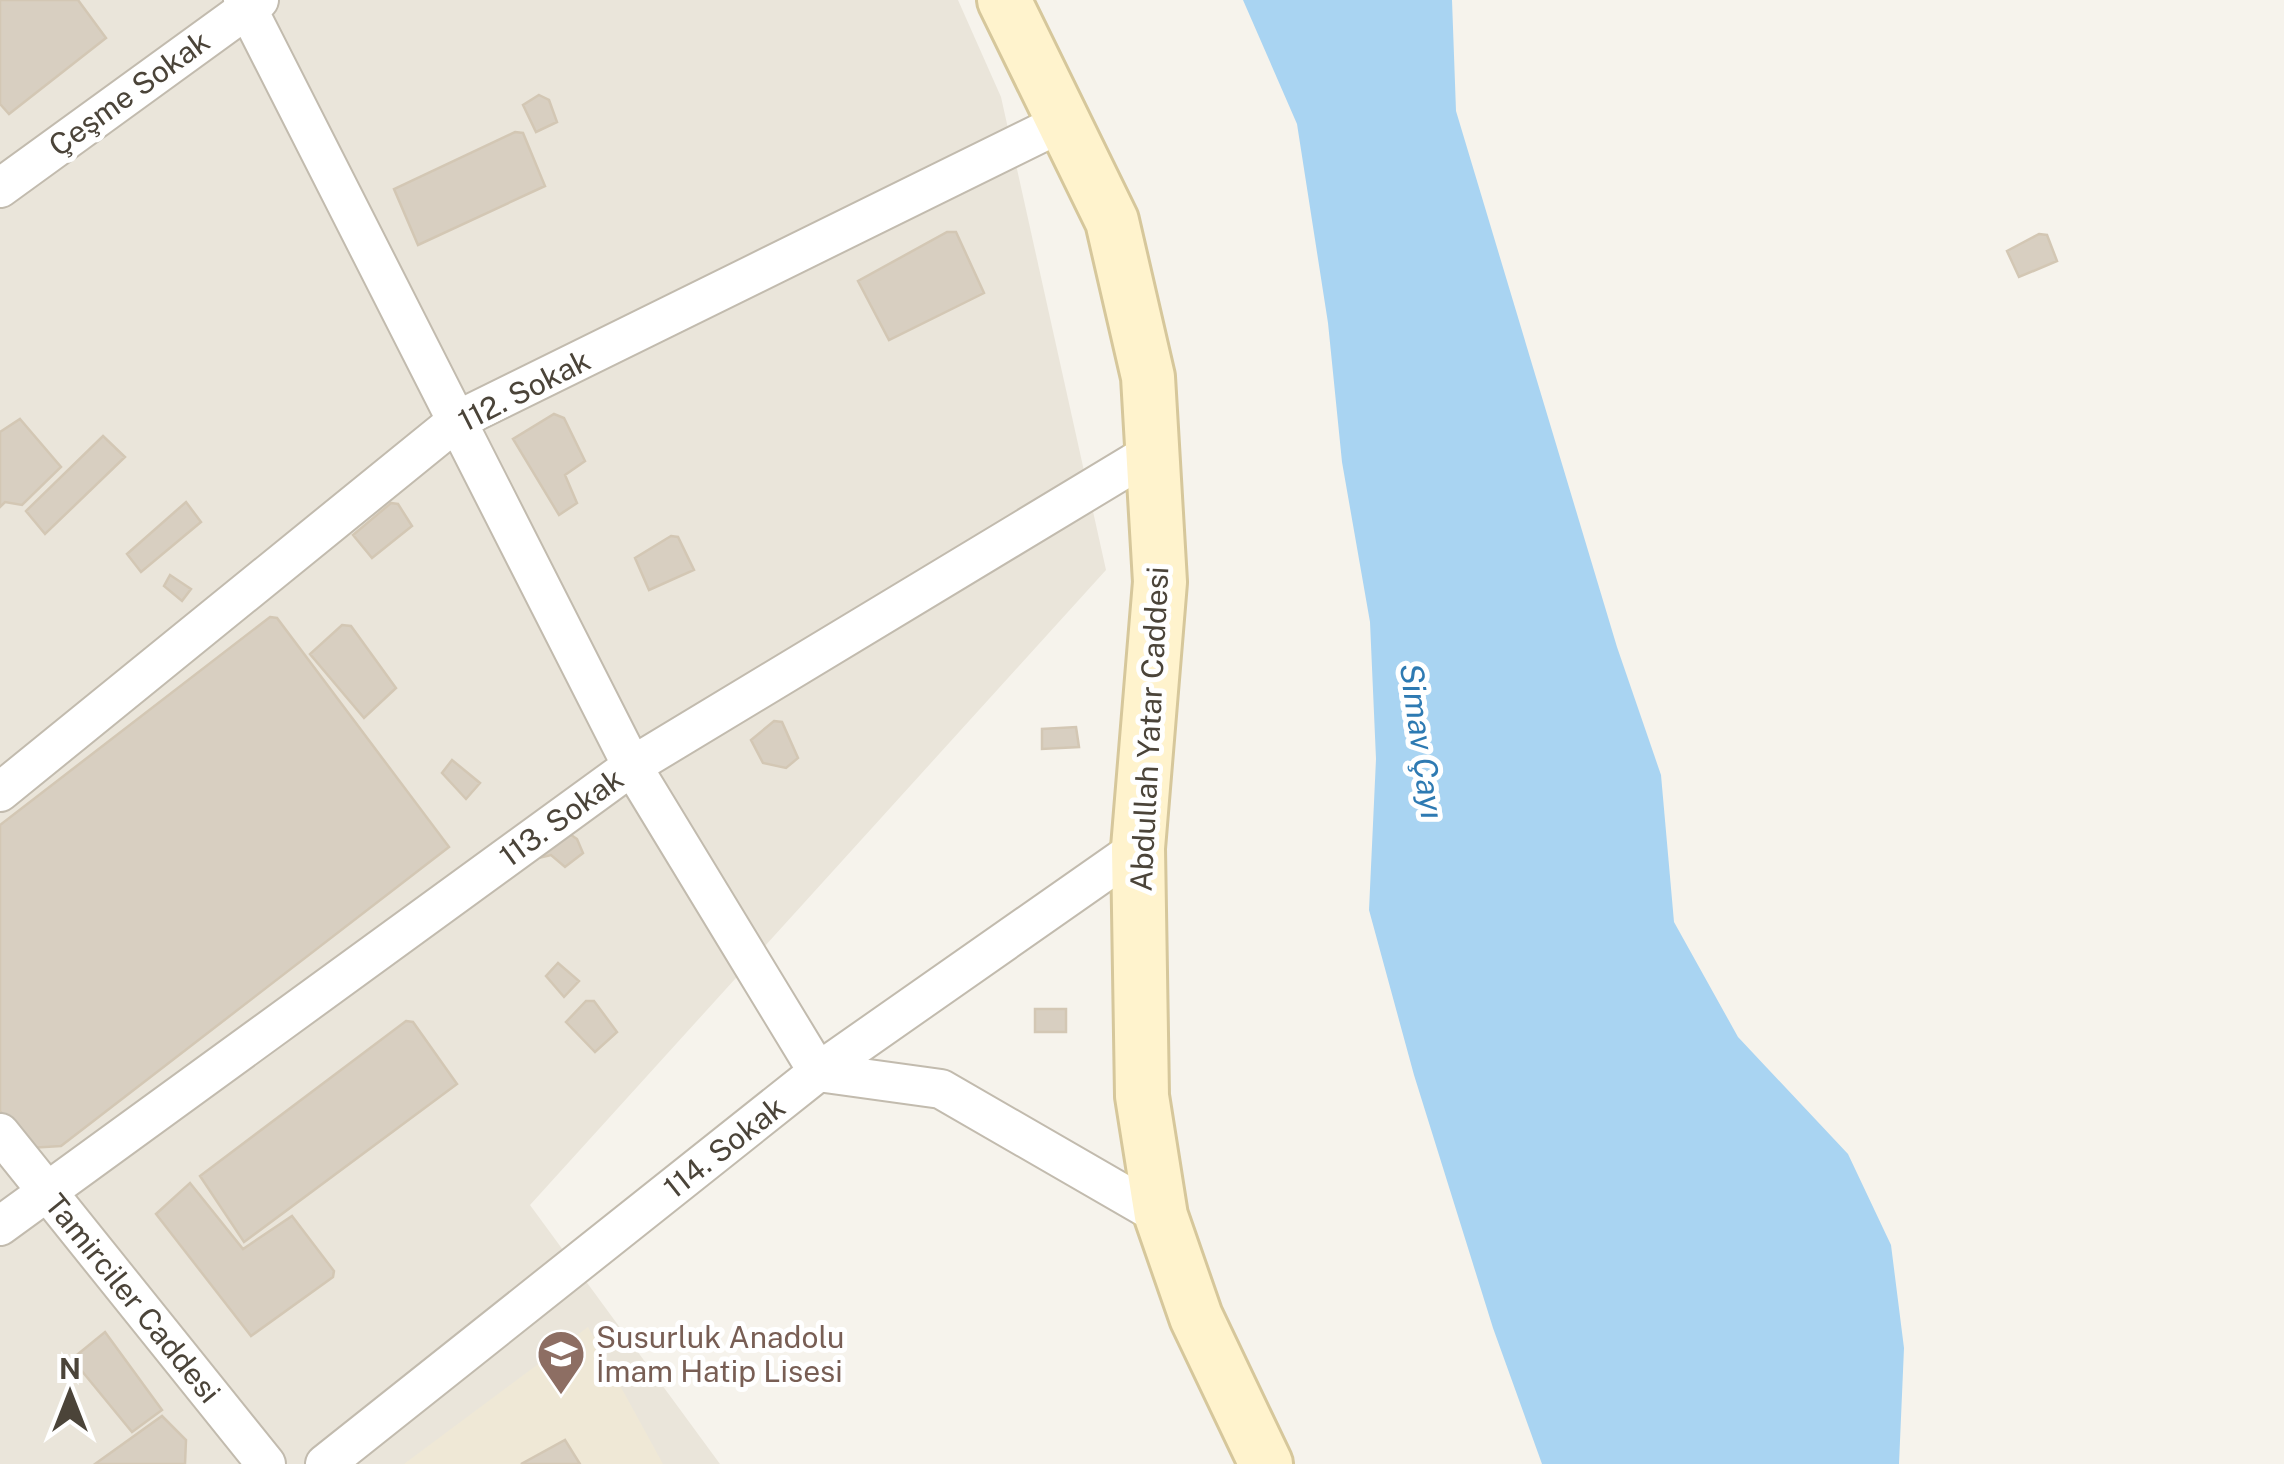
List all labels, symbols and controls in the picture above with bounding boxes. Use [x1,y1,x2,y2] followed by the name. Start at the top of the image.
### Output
[42,23,216,163] street label: Çeşme Sokak
[452,341,596,439] street label: 112. Sokak
[1123,566,1175,892] street label: Abdullah Yatar Caddesi
[1393,661,1451,821] water label: Simav Çayı
[492,760,630,874] street label: 113. Sokak
[656,1088,792,1206] street label: 114. Sokak
[38,1186,228,1410] street label: Tamirciler Caddesi
[596,1319,844,1389] place label: Susurluk Anadolu İmam Hatip Lisesi
[535,1328,587,1396] school or university icon: Susurluk Anadolu İmam Hatip Lisesi
[20,1344,120,1444] north arrow
[59,1352,81,1385] text: N

